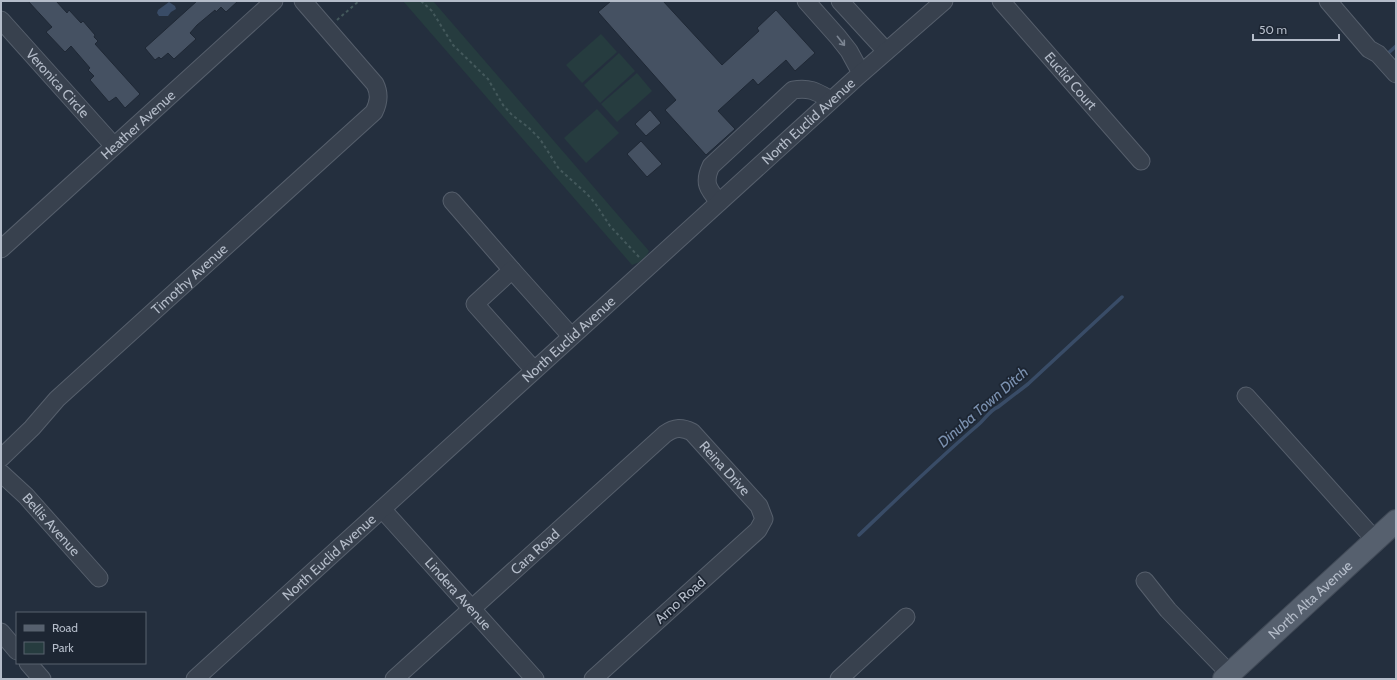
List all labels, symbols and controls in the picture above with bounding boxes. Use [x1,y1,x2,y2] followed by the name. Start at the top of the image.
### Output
[1253,16,1339,42] scale bar
[1259,22,1287,37] text: 50 m
[837,35,845,46] one-way arrow
[22,45,93,122] street label: Veronica Circle
[1041,48,1101,114] street label: Euclid Court
[758,74,859,168] street label: North Euclid Avenue
[97,86,179,163] street label: Heather Avenue
[147,240,231,318] street label: Timothy Avenue
[518,292,619,386] street label: North Euclid Avenue
[934,363,1032,451] water label: Dinuba Town Ditch
[695,437,754,499] street label: Reina Drive
[18,489,84,560] street label: Bellis Avenue
[278,510,379,604] street label: North Euclid Avenue
[507,525,563,578] street label: Cara Road
[421,554,496,634] street label: Lindera Avenue
[1264,557,1356,643] street label: North Alta Avenue
[651,573,709,627] street label: Arno Road
[16,612,146,664] legend
[52,620,78,635] text: Road
[52,640,74,655] text: Park

